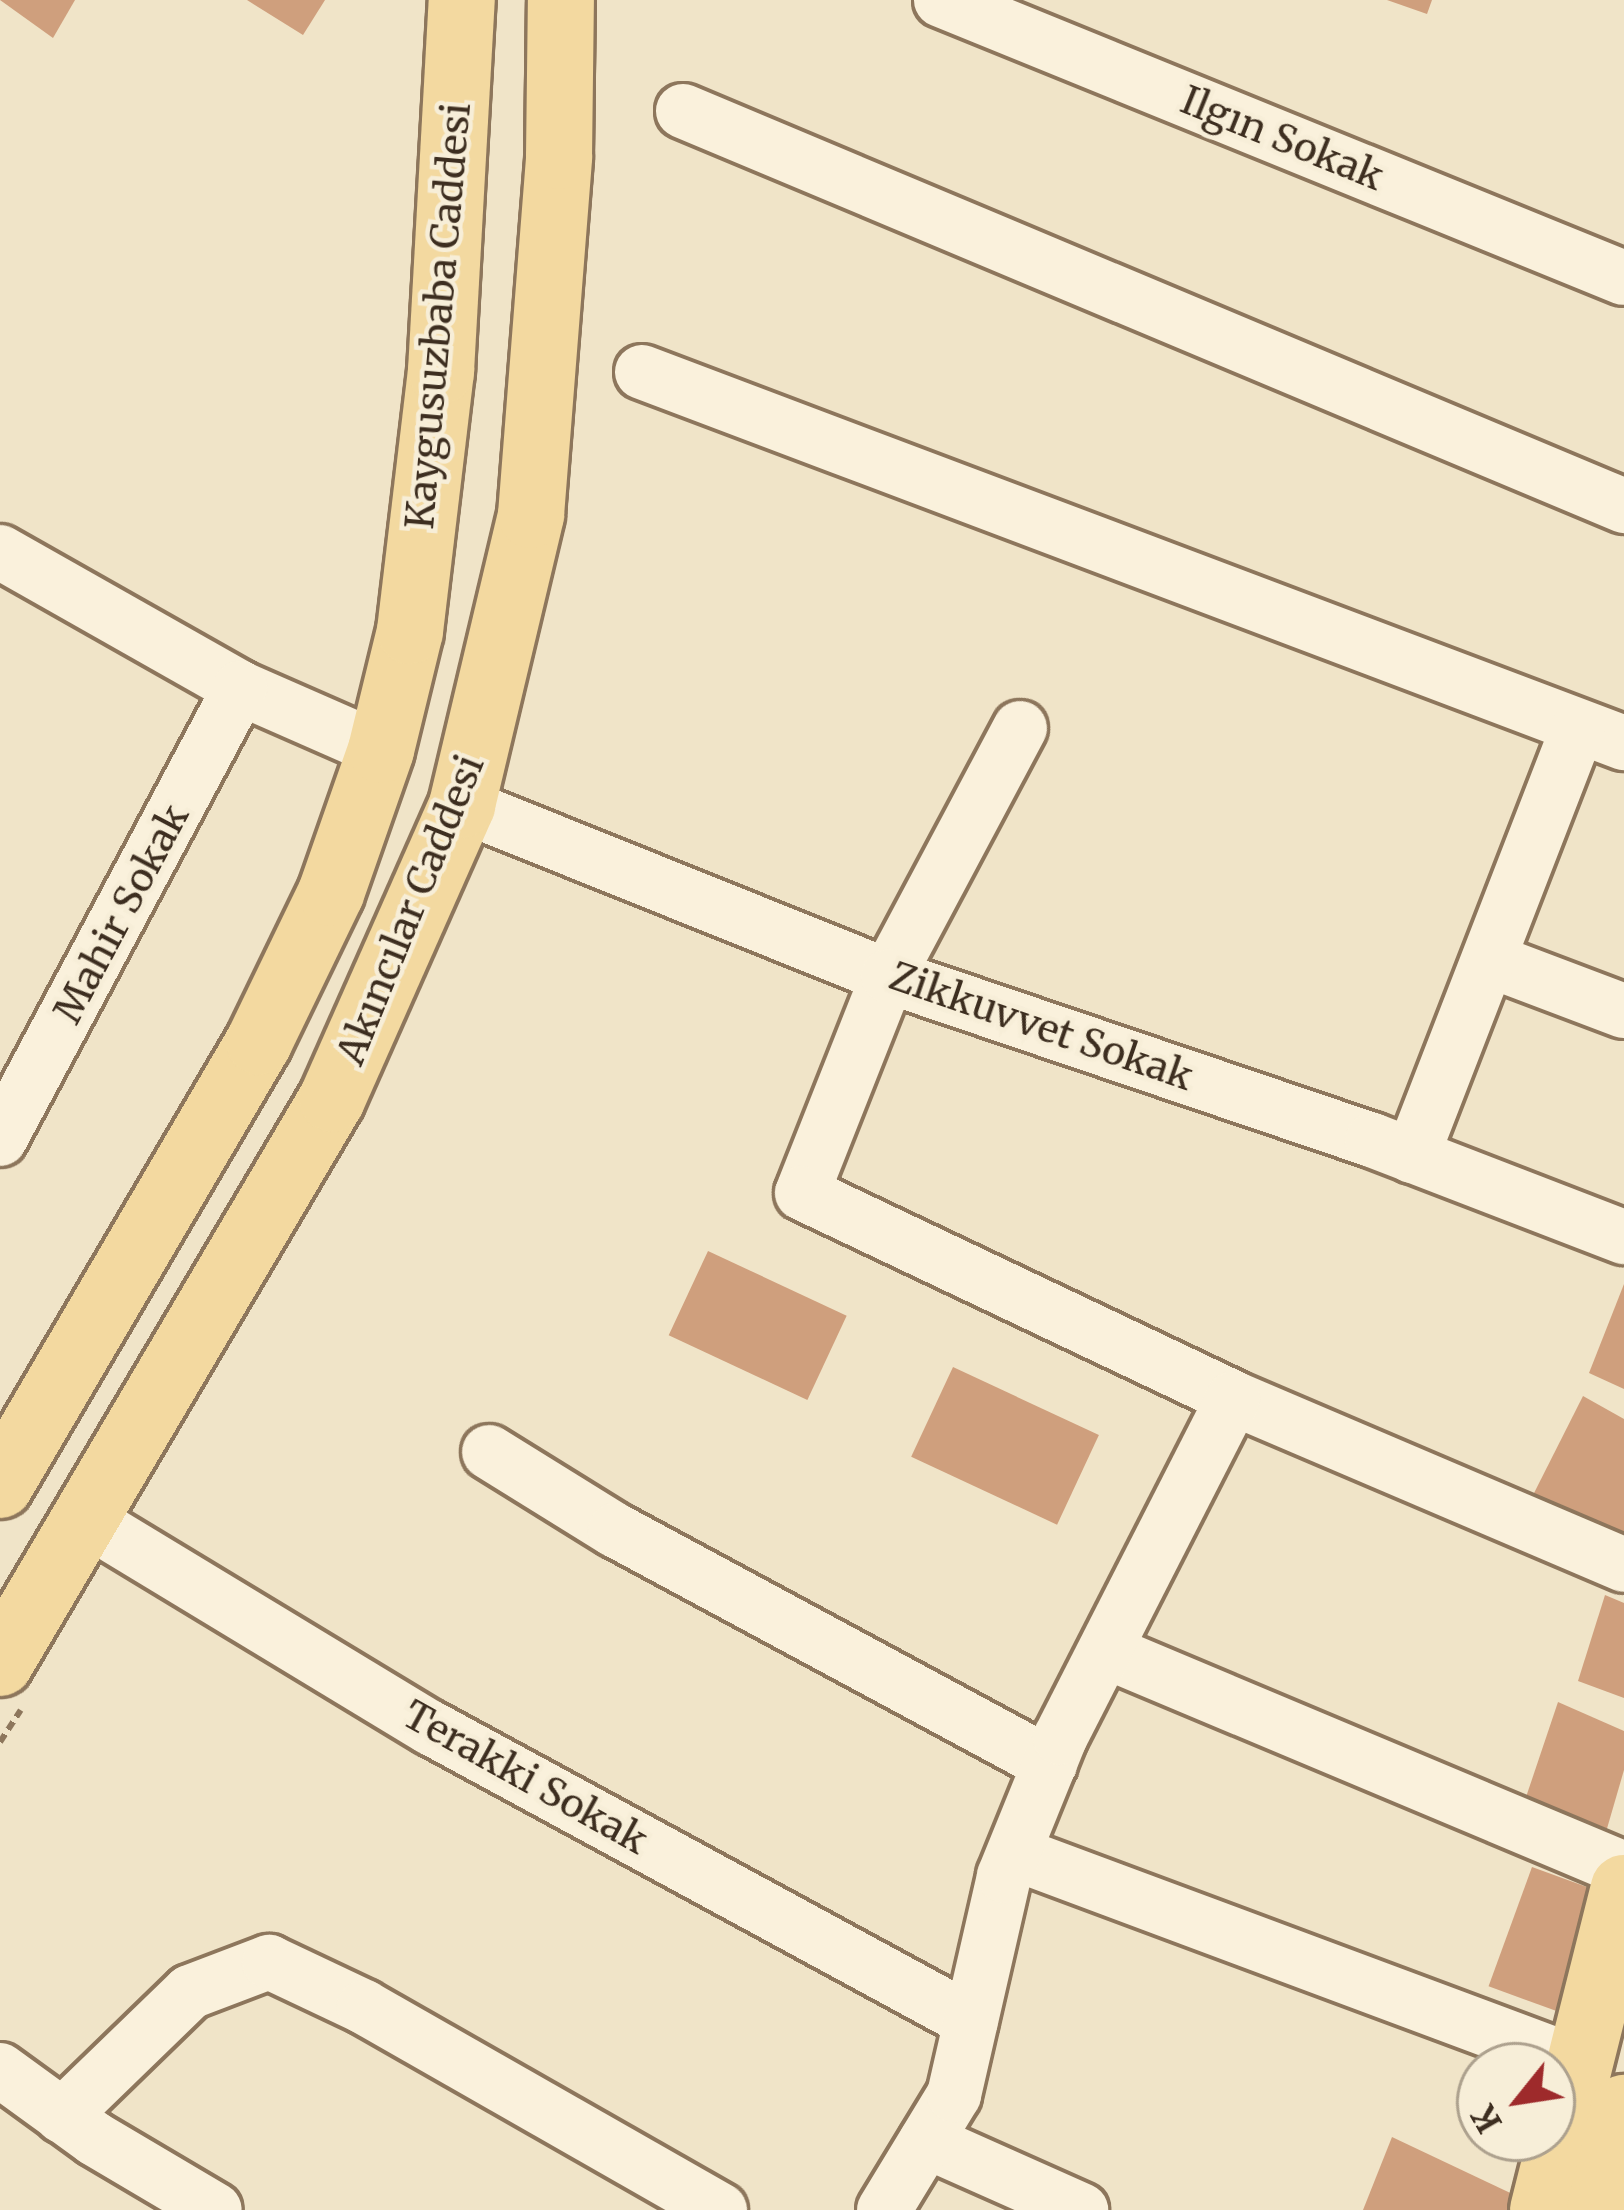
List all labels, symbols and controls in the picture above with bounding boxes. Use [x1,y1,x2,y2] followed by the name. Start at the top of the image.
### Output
[1174,77,1390,201] street label: Ilgın Sokak
[397,101,481,531] street label: Kaygusuzbaba Caddesi
[328,749,494,1071] street label: Akıncılar Caddesi
[45,797,199,1031] street label: Mahir Sokak
[883,953,1199,1101] street label: Zikkuvvet Sokak
[395,1692,655,1864] street label: Terakki Sokak
[1456,2042,1576,2162] north arrow
[1463,2098,1511,2140] text: K

